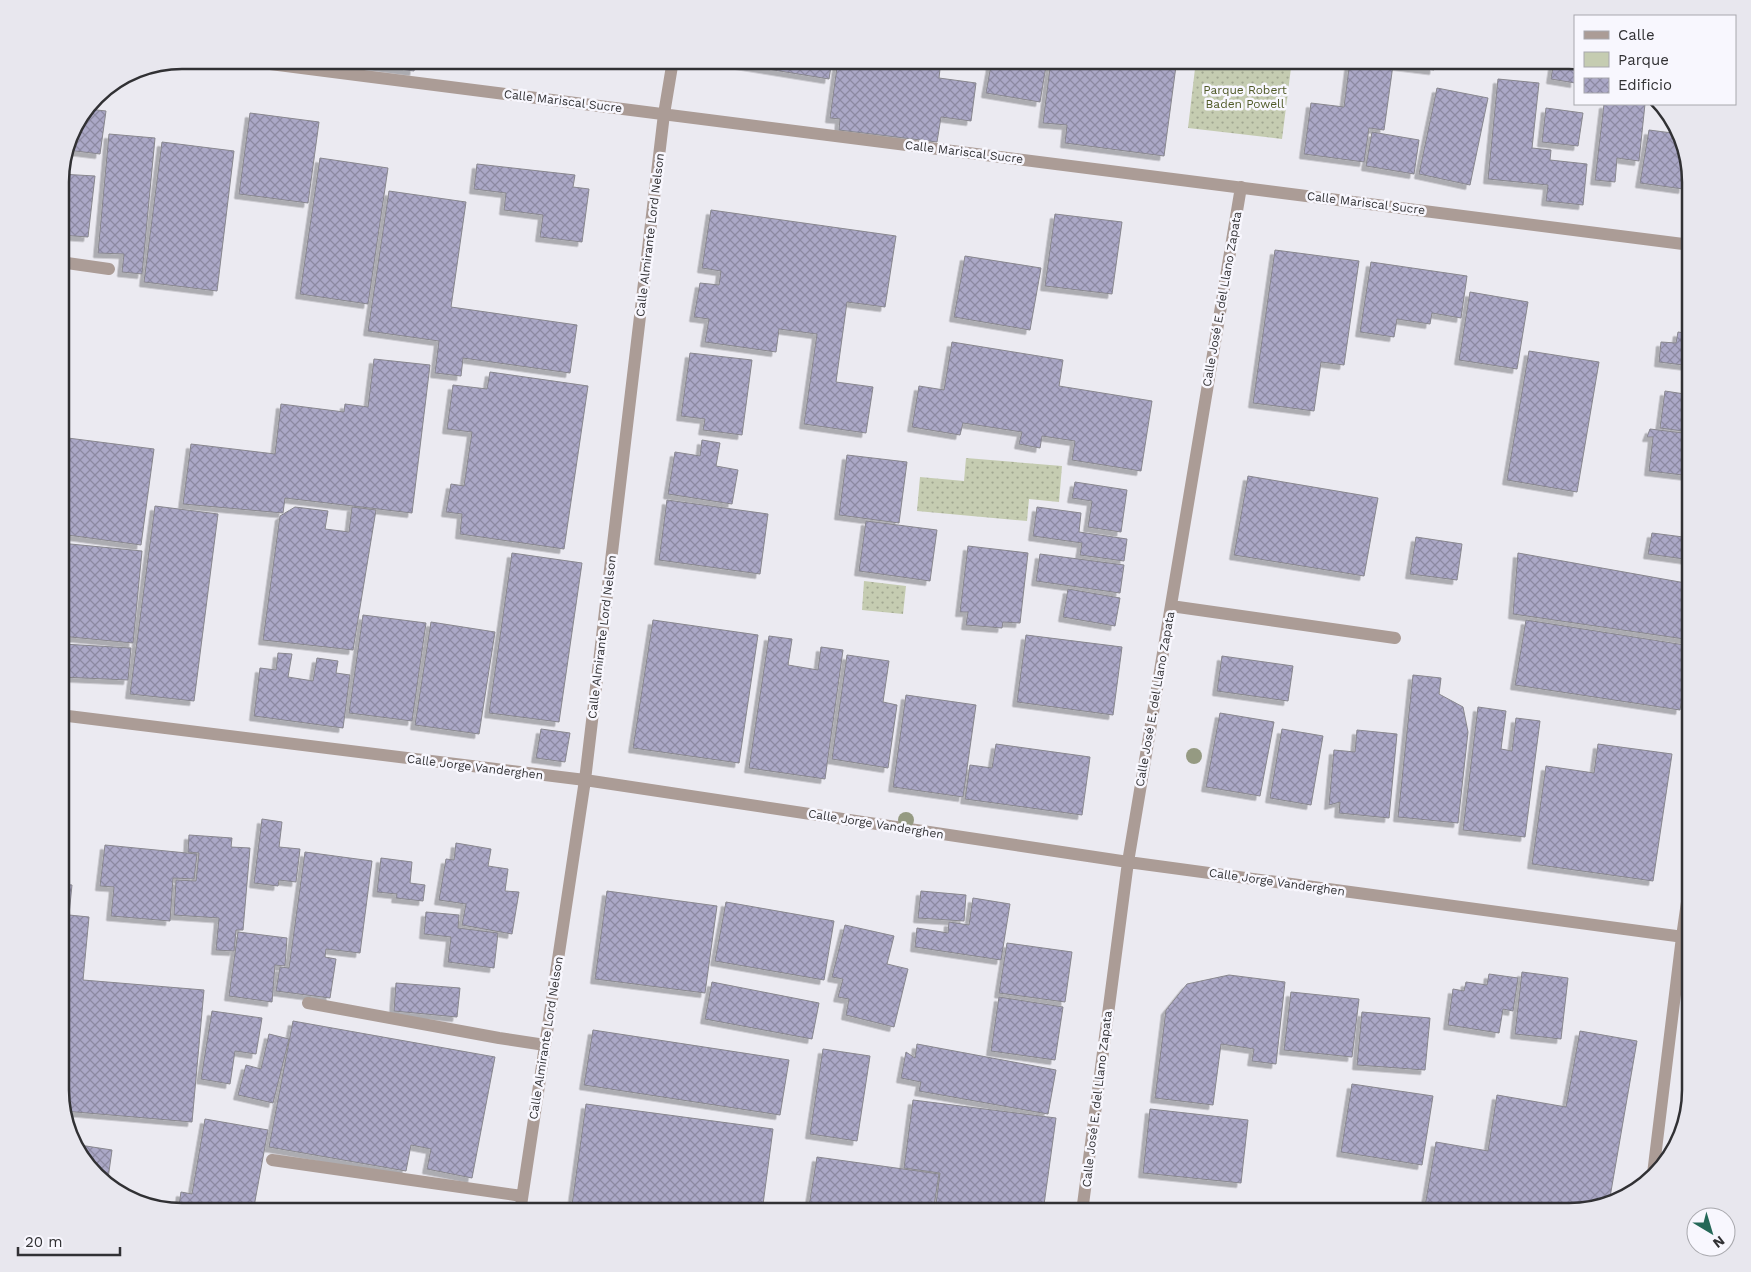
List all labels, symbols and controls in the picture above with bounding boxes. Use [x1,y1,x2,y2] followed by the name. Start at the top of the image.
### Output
[1574,15,1736,105] legend
[1618,26,1655,44] text: Calle
[1618,51,1669,69] text: Parque
[1618,76,1672,94] text: Edificio
[1203,83,1287,111] park label: Parque Robert Baden Powell
[503,87,623,115] street label: Calle Mariscal Sucre
[904,138,1024,166] street label: Calle Mariscal Sucre
[633,152,667,318] street label: Calle Almirante Lord Nelson
[1306,189,1426,217] street label: Calle Mariscal Sucre
[1200,210,1244,388] street label: Calle José E. del Llano Zapata
[585,554,619,720] street label: Calle Almirante Lord Nelson
[1133,610,1177,788] street label: Calle José E. del Llano Zapata
[406,752,544,782] street label: Calle Jorge Vanderghen
[807,806,945,842] street label: Calle Jorge Vanderghen
[1208,866,1346,898] street label: Calle Jorge Vanderghen
[526,956,566,1120] street label: Calle Almirante Lord Nelson
[1079,1010,1115,1188] street label: Calle José E. del Llano Zapata
[1686,1207,1736,1257] north arrow
[18,1224,120,1256] scale bar
[25,1233,63,1251] text: 20 m
[1710,1233,1728,1252] text: N

